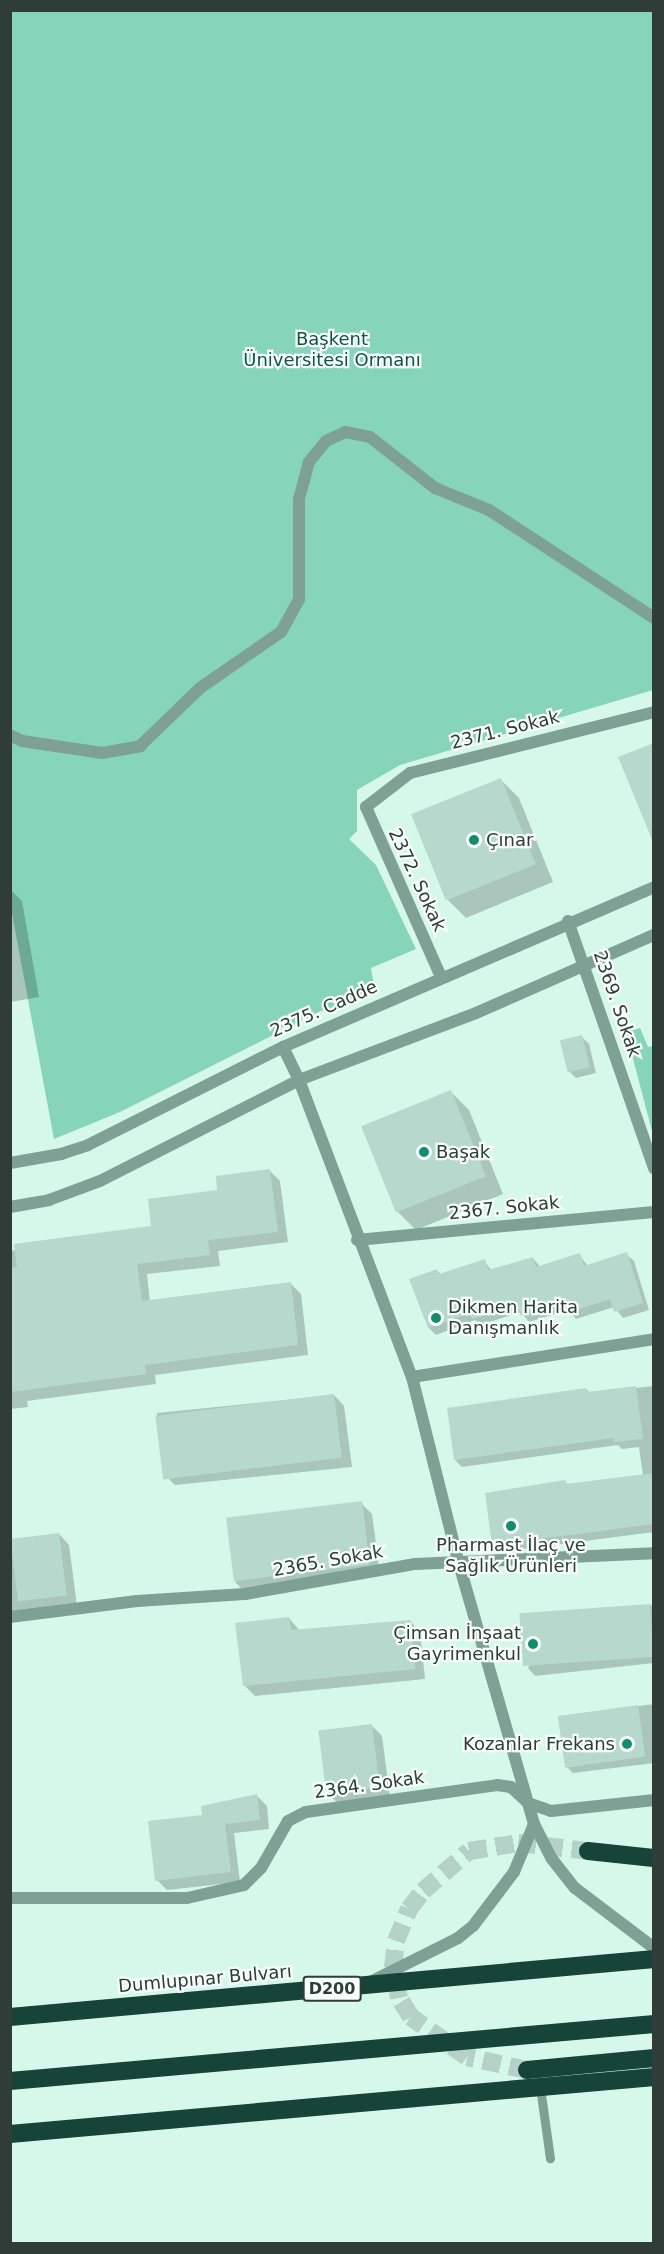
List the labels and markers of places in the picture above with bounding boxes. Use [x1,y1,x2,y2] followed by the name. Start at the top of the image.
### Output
[486,829,533,851] place label: Çınar
[467,833,481,847] marker: Çınar
[436,1141,490,1163] place label: Başak
[417,1145,431,1159] marker: Başak
[448,1297,578,1340] place label: Dikmen Harita Danışmanlık
[429,1311,443,1325] marker: Dikmen Harita Danışmanlık
[504,1519,518,1533] marker: Pharmast İlaç ve Sağlık Ürünleri
[436,1535,586,1578] place label: Pharmast İlaç ve Sağlık Ürünleri
[393,1623,521,1666] place label: Çimsan İnşaat Gayrimenkul
[526,1637,540,1651] marker: Çimsan İnşaat Gayrimenkul
[463,1733,615,1755] place label: Kozanlar Frekans
[620,1737,634,1751] marker: Kozanlar Frekans

